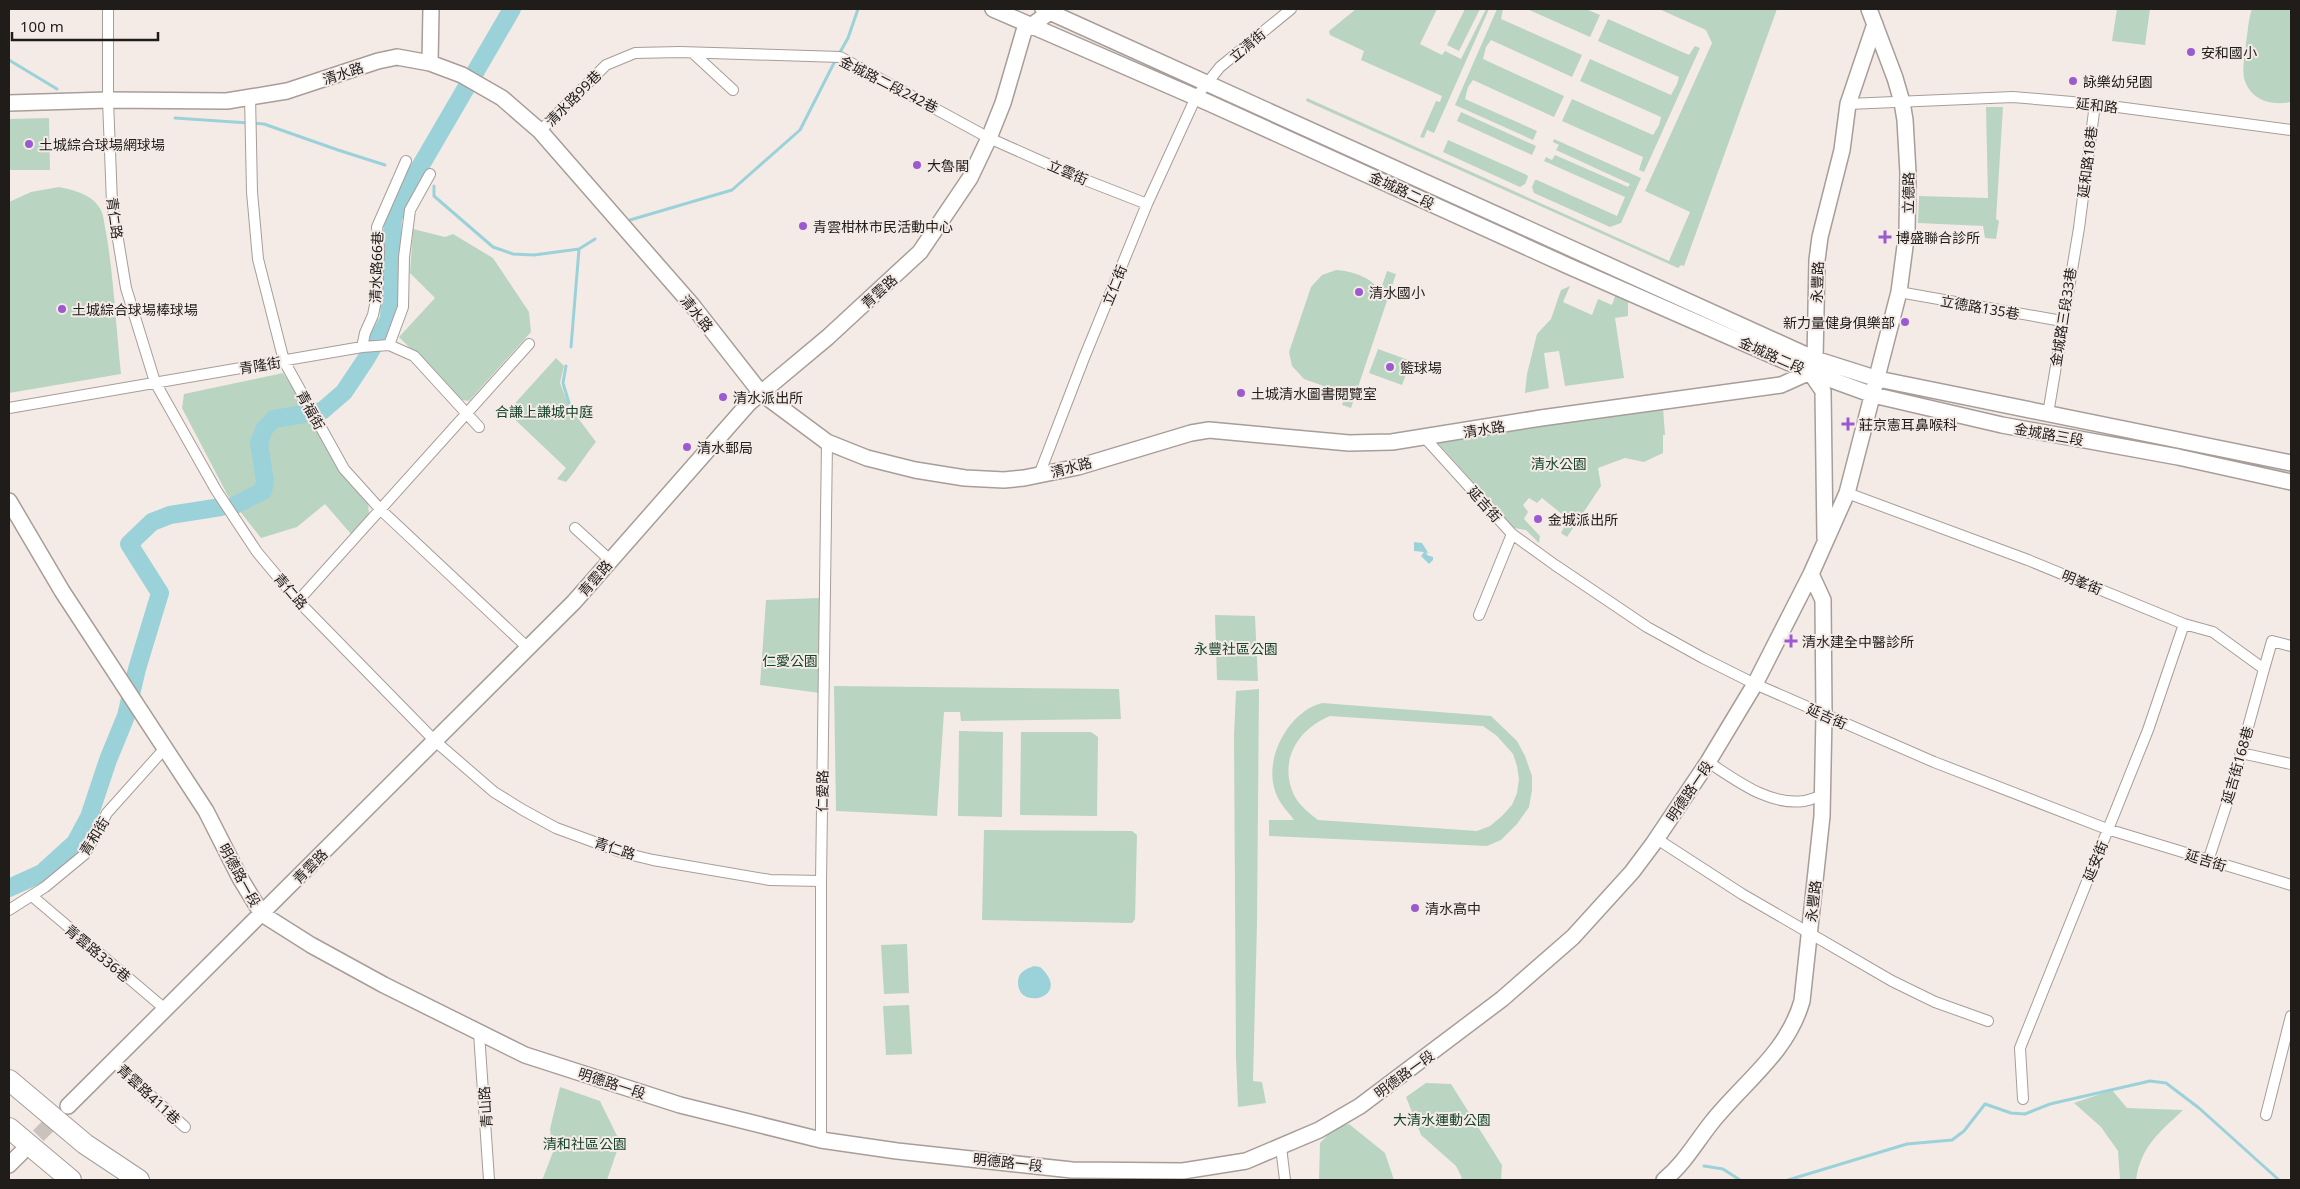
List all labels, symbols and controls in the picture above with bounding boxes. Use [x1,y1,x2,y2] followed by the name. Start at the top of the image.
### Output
[12,10,159,42] scale bar
[20,16,64,36] text: 100 m
[1225,24,1269,66] street label: 立清街
[2201,43,2257,62] place label: 安和國小
[2185,46,2197,58] marker: 安和國小
[837,51,941,117] street label: 金城路二段242巷
[320,57,366,89] street label: 清水路
[541,66,605,130] street label: 清水路99巷
[2083,72,2153,91] place label: 詠樂幼兒園
[2067,75,2079,87] marker: 詠樂幼兒園
[2075,93,2119,117] street label: 延和路
[2073,125,2101,199] street label: 延和路18巷
[39,135,165,154] place label: 土城綜合球場網球場
[23,138,35,150] marker: 土城綜合球場網球場
[1045,155,1091,189] street label: 立雲街
[927,156,969,175] place label: 大魯閣
[911,159,923,171] marker: 大魯閣
[1366,167,1438,213] street label: 金城路二段
[1898,172,1918,214] street label: 立德路
[103,196,127,240] street label: 青仁路
[813,217,953,236] place label: 青雲柑林市民活動中心
[797,220,809,232] marker: 青雲柑林市民活動中心
[1896,228,1980,247] place label: 博盛聯合診所
[1878,230,1892,244] marker: 博盛聯合診所
[365,231,387,303] street label: 清水路66巷
[1807,261,1827,303] street label: 永豐路
[1097,262,1131,308] street label: 立仁街
[2046,266,2080,368] street label: 金城路三段33巷
[857,270,901,312] street label: 青雲路
[1369,283,1425,302] place label: 清水國小
[1353,286,1365,298] marker: 清水國小
[676,291,718,335] street label: 清水路
[1939,291,2021,323] street label: 立德路135巷
[72,300,198,319] place label: 土城綜合球場棒球場
[56,303,68,315] marker: 土城綜合球場棒球場
[1783,313,1895,332] place label: 新力量健身俱樂部
[1899,316,1911,328] marker: 新力量健身俱樂部
[1736,332,1808,378] street label: 金城路二段
[238,352,282,378] street label: 青隆街
[1400,358,1442,377] place label: 籃球場
[1384,361,1396,373] marker: 籃球場
[1251,384,1377,403] place label: 土城清水圖書閱覽室
[293,387,329,433] street label: 青福街
[1235,387,1247,399] marker: 土城清水圖書閱覽室
[733,388,803,407] place label: 清水派出所
[717,391,729,403] marker: 清水派出所
[495,402,593,421] park label: 合謙上謙城中庭
[1859,415,1957,434] place label: 莊京憲耳鼻喉科
[1462,416,1506,442] street label: 清水路
[1841,417,1855,431] marker: 莊京憲耳鼻喉科
[2013,419,2085,449] street label: 金城路三段
[697,438,753,457] place label: 清水郵局
[681,441,693,453] marker: 清水郵局
[1048,452,1094,482] street label: 清水路
[1531,454,1587,473] park label: 清水公園
[1464,482,1506,526] street label: 延吉街
[1548,510,1618,529] place label: 金城派出所
[1532,513,1544,525] marker: 金城派出所
[574,556,616,600] street label: 青雲路
[2059,565,2105,599] street label: 明峯街
[270,569,312,613] street label: 青仁路
[1802,632,1914,651] place label: 清水建全中醫診所
[1784,634,1798,648] marker: 清水建全中醫診所
[1194,639,1278,658] park label: 永豐社區公園
[762,651,818,670] park label: 仁愛公園
[1804,699,1850,733] street label: 延吉街
[2217,724,2257,806] street label: 延吉街168巷
[1662,757,1716,825] street label: 明德路一段
[812,770,832,812] street label: 仁愛路
[75,813,113,859] street label: 青和街
[592,832,638,864] street label: 青仁路
[2078,838,2112,884] street label: 延安街
[215,840,265,910] street label: 明德路一段
[288,844,332,888] street label: 青雲路
[2183,845,2229,875] street label: 延吉街
[1801,879,1825,923] street label: 永豐路
[1425,899,1481,918] place label: 清水高中
[1409,902,1421,914] marker: 清水高中
[61,920,135,986] street label: 青雲路336巷
[1370,1046,1438,1102] street label: 明德路一段
[113,1060,185,1128] street label: 青雲路411巷
[576,1063,648,1103] street label: 明德路一段
[474,1085,496,1129] street label: 青山路
[1393,1110,1491,1129] park label: 大清水運動公園
[543,1134,627,1153] park label: 清和社區公園
[972,1149,1044,1175] street label: 明德路一段

